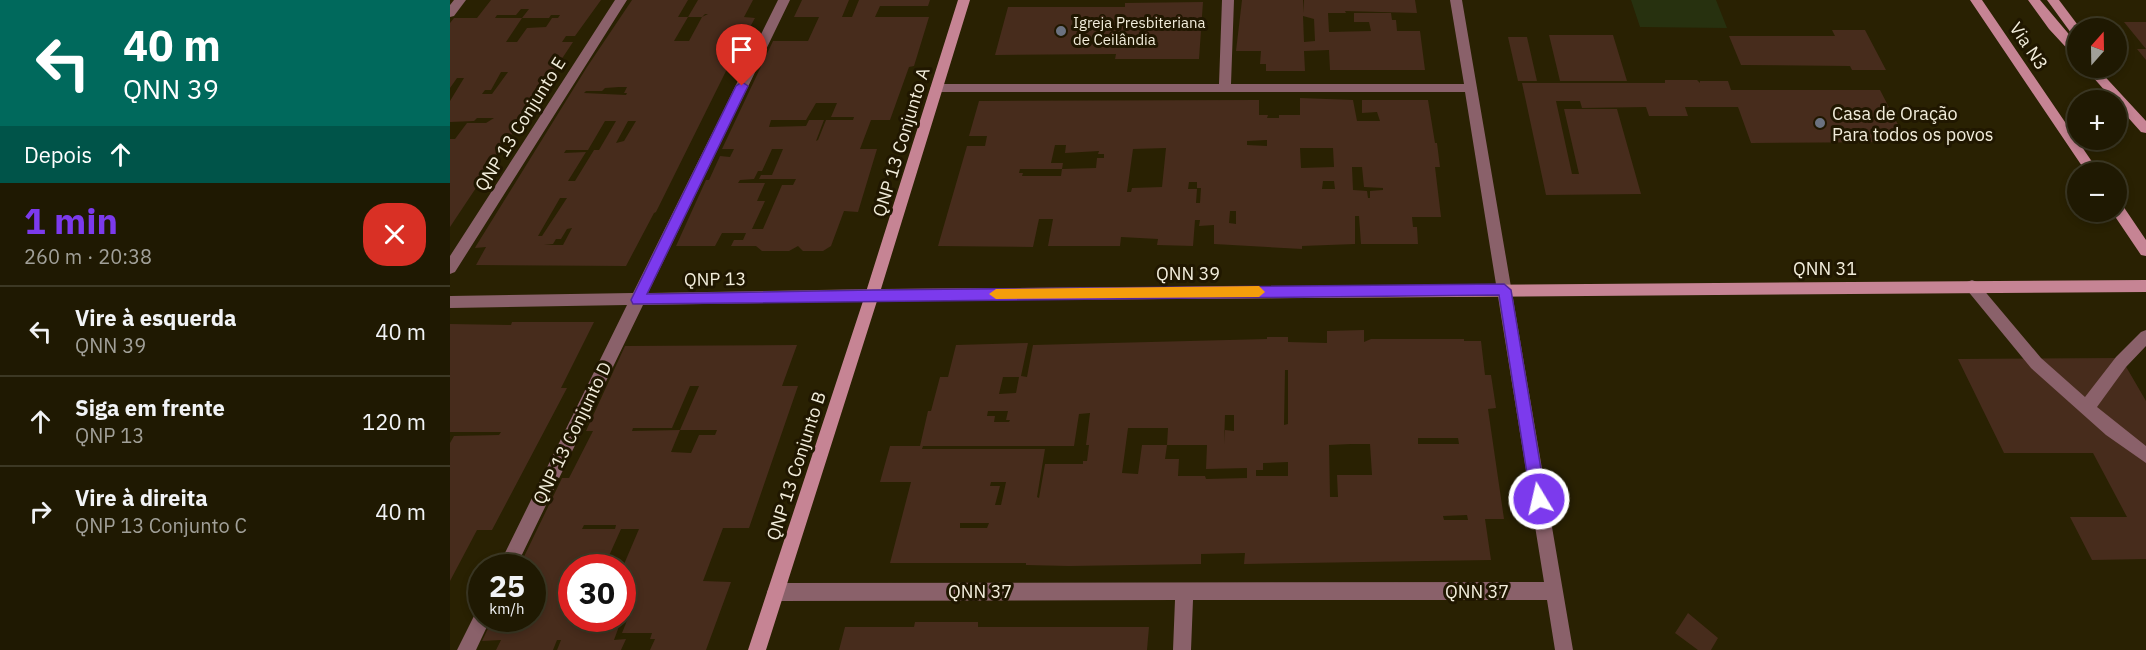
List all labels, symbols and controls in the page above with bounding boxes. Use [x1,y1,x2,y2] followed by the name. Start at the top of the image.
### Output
[1073,13,1205,49] place label: Igreja Presbiteriana de Ceilândia
[123,18,221,73] text: 40 m
[2005,18,2053,74] street label: Via N3
[2067,18,2127,78] north arrow
[2067,18,2127,222] map controls
[24,24,102,102] icon: left
[716,24,767,86] pin
[1054,24,1068,38] marker: Igreja Presbiteriana de Ceilândia
[725,33,758,66] icon: arrive
[469,53,571,195] street label: QNP 13 Conjunto E
[867,64,935,219] street label: QNP 13 Conjunto A
[123,71,219,106] text: QNN 39
[2067,90,2127,150] button: +
[1832,102,1994,146] place label: Casa de Oração Para todos os povos
[1813,116,1827,130] marker: Casa de Oração Para todos os povos
[104,138,137,171] icon: ahead
[24,140,92,169] text: Depois
[2067,162,2127,222] button: −
[24,197,118,244] text: 1 min
[363,203,426,266] button: close
[24,243,152,270] text: 260 m · 20:38
[1793,257,1857,280] street label: QNN 31
[1156,262,1220,285] street label: QNN 39
[684,267,746,291] street label: QNP 13
[75,303,237,332] text: Vire à esquerda
[24,315,57,348] icon: left
[375,317,426,346] text: 40 m
[75,332,146,359] text: QNN 39
[528,358,616,508] street label: QNP 13 Conjunto D
[761,389,831,543] street label: QNP 13 Conjunto B
[75,393,225,422] text: Siga em frente
[24,405,57,438] icon: ahead
[362,407,426,436] text: 120 m
[75,422,144,449] text: QNP 13
[1507,467,1571,531] position arrow
[75,483,208,512] text: Vire à direita
[24,495,57,528] icon: right
[375,497,426,526] text: 40 m
[75,512,247,539] text: QNP 13 Conjunto C
[558,554,636,632] speed limit sign: 30
[489,566,525,605] text: 25
[948,580,1012,603] street label: QNN 37
[1445,580,1509,603] street label: QNN 37
[489,599,525,618] text: km/h

